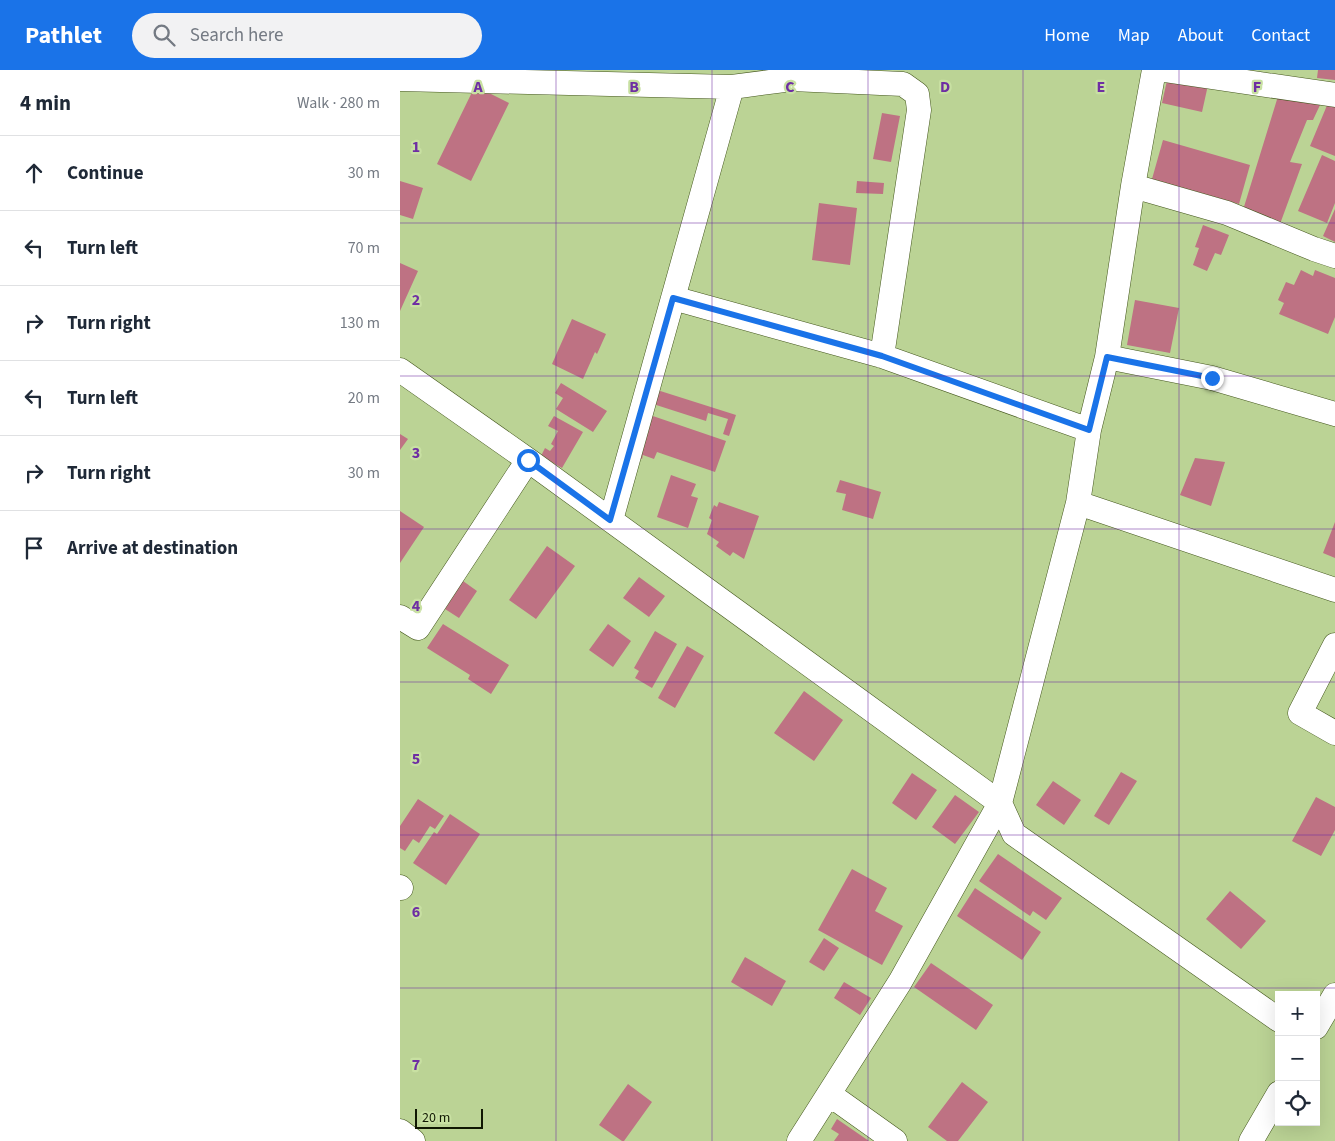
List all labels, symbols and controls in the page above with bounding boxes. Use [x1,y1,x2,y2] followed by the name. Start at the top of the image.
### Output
[132,13,482,58] search box
[25,18,102,53] text: Pathlet
[150,21,178,49] icon: search
[190,22,284,49] text: Search here
[1044,23,1090,48] text: Home
[1118,23,1150,48] text: Map
[1178,23,1223,48] text: About
[1251,23,1310,48] text: Contact
[472,76,483,98] text: A
[629,76,639,98] text: B
[785,76,795,98] text: C
[940,76,950,98] text: D
[1097,76,1105,98] text: E
[1253,76,1261,98] text: F
[20,88,71,118] text: 4 min
[297,92,380,114] text: Walk · 280 m
[412,136,420,158] text: 1
[20,159,48,187] icon: ahead
[67,160,144,187] text: Continue
[348,162,380,184] text: 30 m
[20,234,48,262] icon: left
[67,235,138,262] text: Turn left
[348,237,380,259] text: 70 m
[412,289,420,311] text: 2
[20,309,48,337] icon: right
[67,310,151,337] text: Turn right
[340,312,380,334] text: 130 m
[1201,367,1224,390] route end
[20,384,48,412] icon: left
[67,385,138,412] text: Turn left
[348,387,380,409] text: 20 m
[412,442,420,464] text: 3
[517,449,540,472] route start
[20,459,48,487] icon: right
[67,460,151,487] text: Turn right
[348,462,380,484] text: 30 m
[20,534,48,562] icon: arrive
[67,535,238,562] text: Arrive at destination
[412,595,421,617] text: 4
[412,748,420,770] text: 5
[412,901,420,923] text: 6
[1275,991,1320,1126] map controls
[1275,991,1320,1036] button: +
[1275,1036,1320,1081] button: −
[412,1054,420,1076] text: 7
[1275,1081,1320,1126] button: locate
[415,1106,482,1129] scale bar
[422,1108,450,1128] text: 20 m

